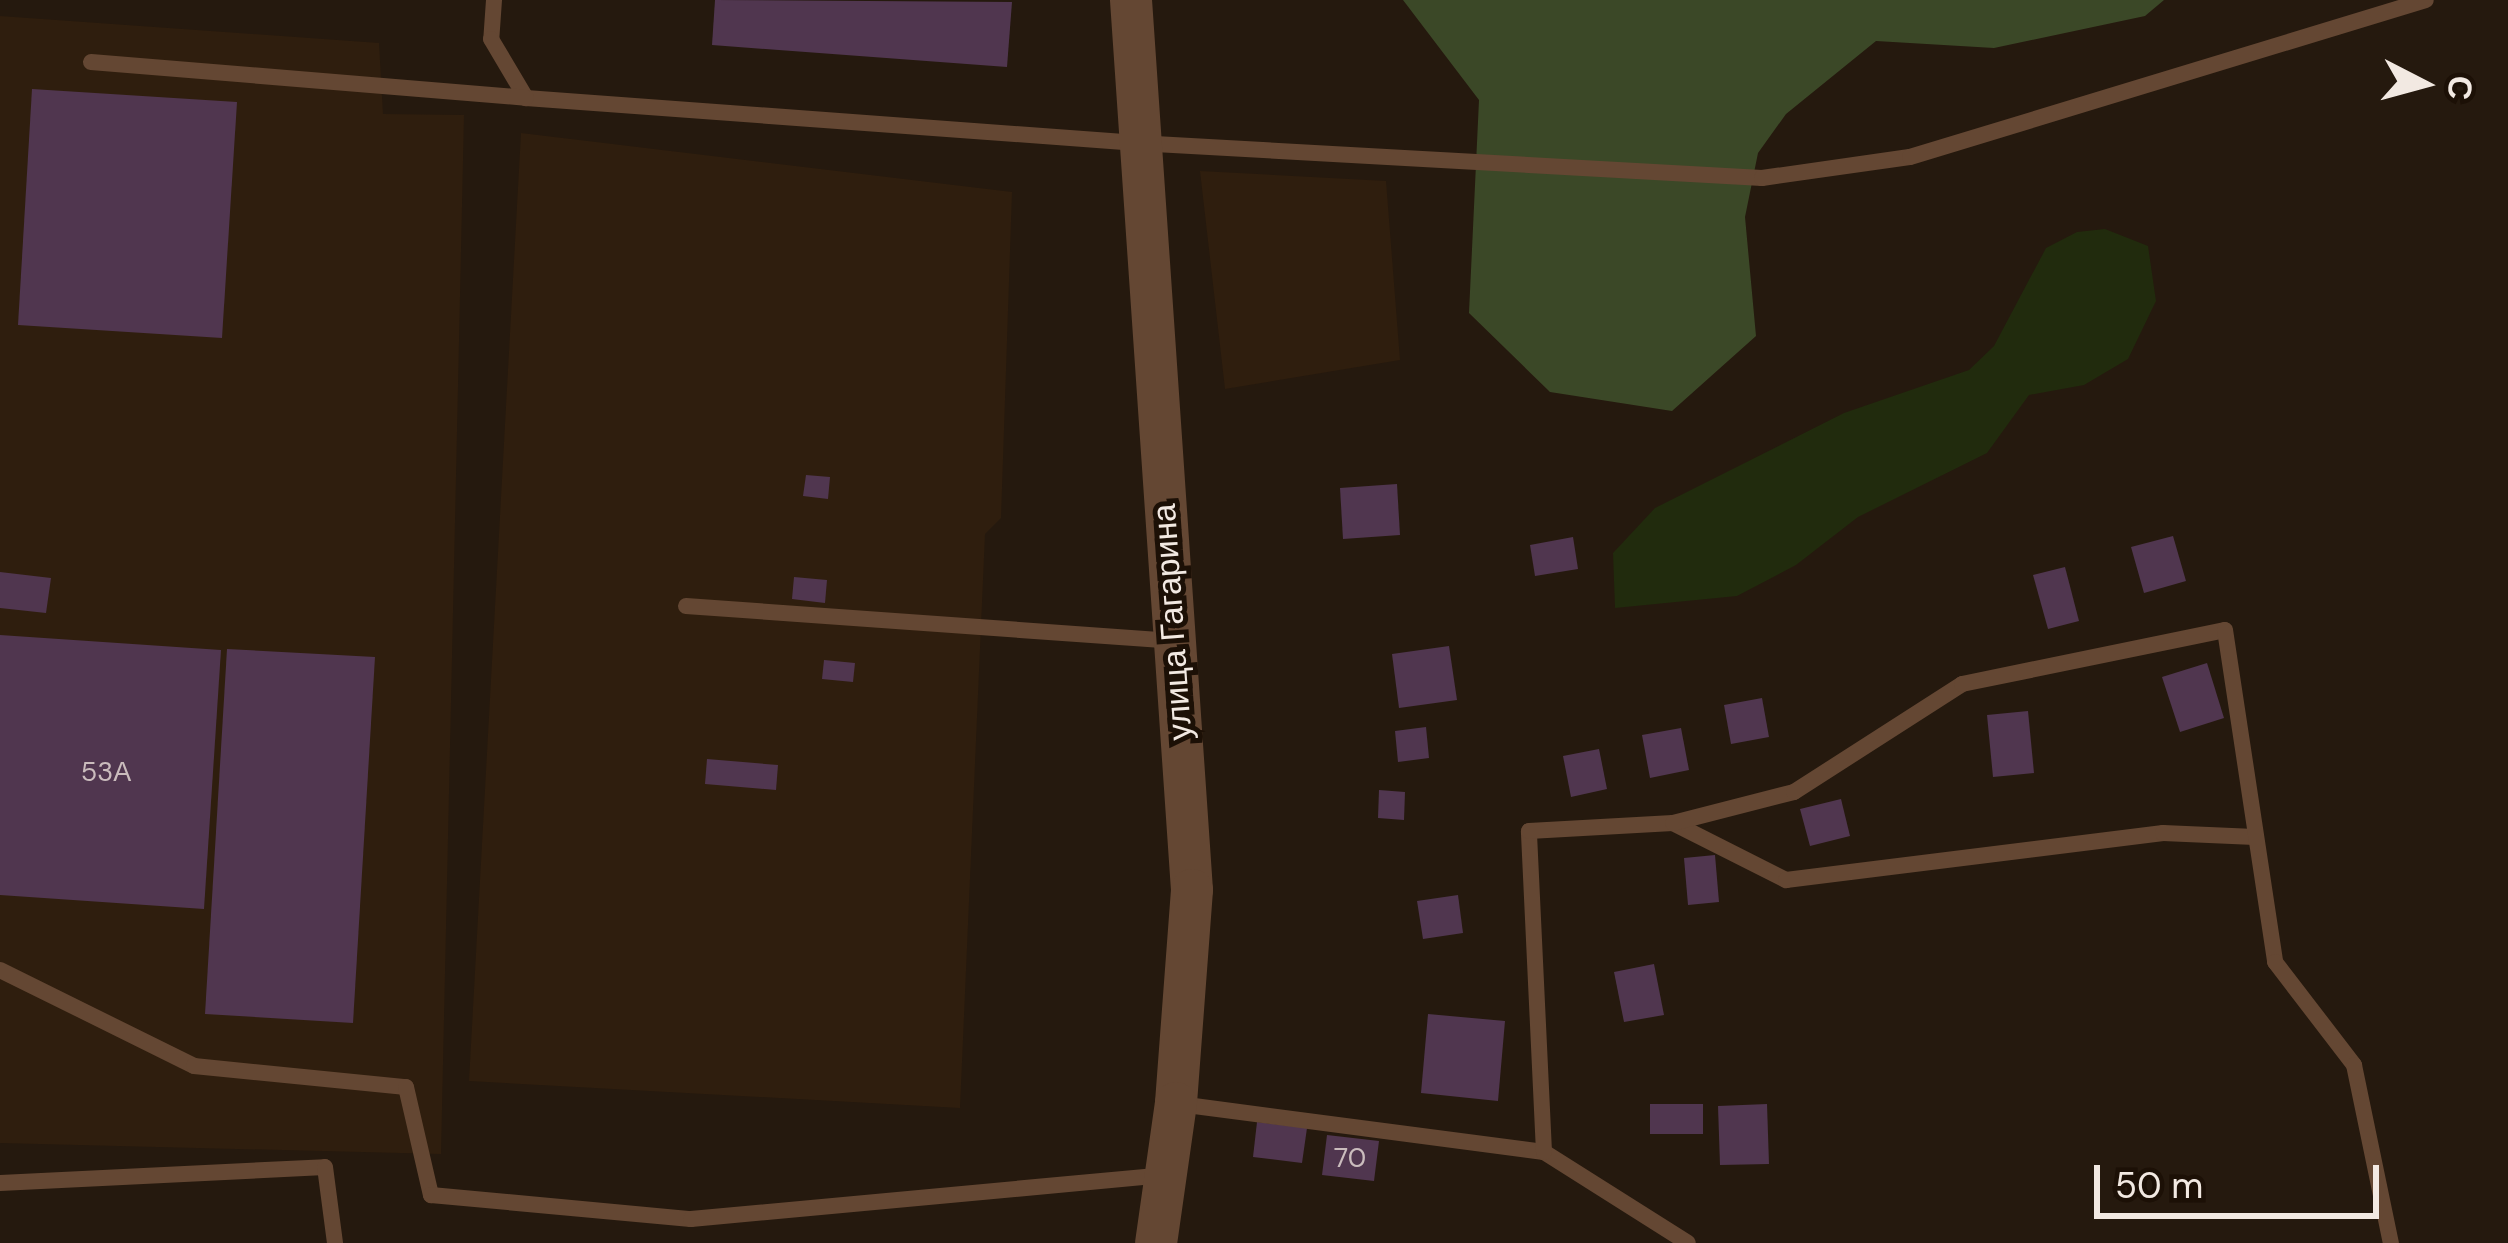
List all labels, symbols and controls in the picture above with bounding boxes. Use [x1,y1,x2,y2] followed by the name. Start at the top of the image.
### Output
[2364,24,2484,144] north arrow
[2438,74,2483,102] text: С
[1144,502,1200,742] street label: улица Гагарина
[81,756,131,788] house number: 53А
[2100,1141,2385,1215] scale bar
[1334,1142,1366,1174] house number: 70
[2115,1162,2203,1209] text: 50 m

